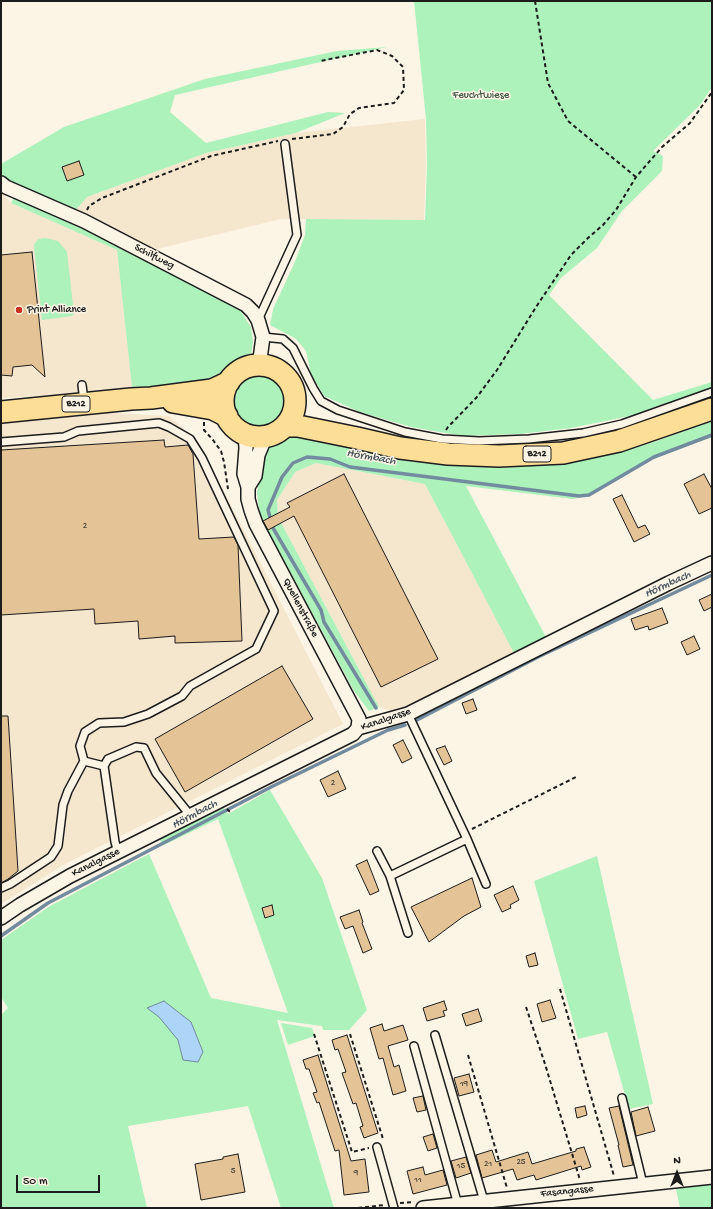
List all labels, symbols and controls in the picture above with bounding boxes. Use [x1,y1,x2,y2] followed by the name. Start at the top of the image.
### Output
[453,89,509,103] park label: Feuchtwiese
[132,241,176,273] street label: Schilfweg
[27,303,86,317] place label: Print Alliance
[14,305,24,315] marker: Print Alliance
[62,396,90,412] road number: B212
[523,446,551,462] road number: B212
[345,447,397,469] water label: Hörmbach
[83,522,87,532] house number: 2
[643,568,693,602] water label: Hörmbach
[279,576,321,640] street label: Quellenstraße
[359,705,413,735] street label: Kanalgasse
[331,779,335,789] house number: 2
[170,797,220,833] water label: Hörmbach
[70,845,122,881] street label: Kanalgasse
[460,1080,468,1090] house number: 19
[657,1153,697,1193] north arrow
[673,1155,681,1167] text: N
[516,1158,526,1168] house number: 25
[484,1160,492,1170] house number: 21
[457,1162,465,1172] house number: 15
[18,1167,102,1193] scale bar
[231,1167,235,1177] house number: 5
[354,1169,358,1179] house number: 9
[23,1175,48,1189] text: 50 m
[414,1176,422,1186] house number: 11
[540,1183,594,1201] street label: Fasangasse

